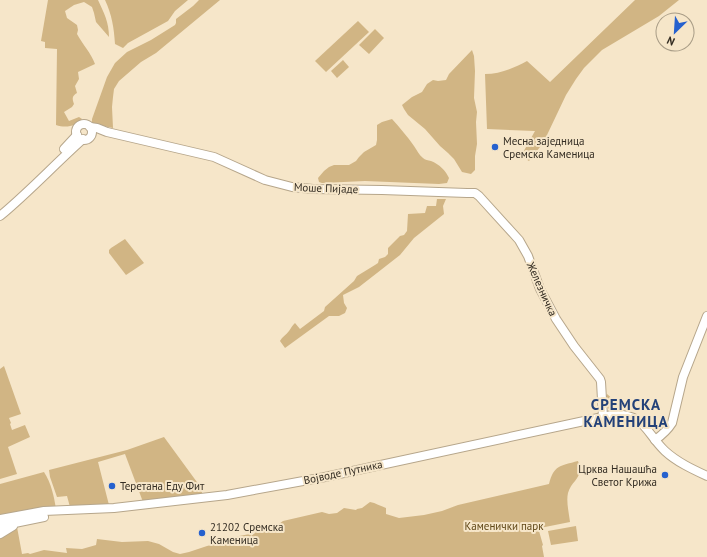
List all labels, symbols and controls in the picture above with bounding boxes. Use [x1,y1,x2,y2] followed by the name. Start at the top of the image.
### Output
[655,12,695,52] north arrow
[665,33,677,49] text: N
[503,134,595,161] place label: Месна заједница Сремска Каменица
[490,142,500,152] marker: Месна заједница Сремска Каменица
[294,180,359,196] street label: Моше Пијаде
[523,259,560,318] street label: Железничка
[583,395,669,431] district label: СРЕМСКА КАМЕНИЦА
[302,457,384,487] street label: Војводе Путника
[578,462,657,489] place label: Црква Нашашћа Светог Крижа
[660,470,670,480] marker: Црква Нашашћа Светог Крижа
[120,479,205,493] place label: Теретана Еду Фит
[107,481,117,491] marker: Теретана Еду Фит
[465,519,544,533] park label: Каменички парк
[210,520,284,547] place label: 21202 Сремска Каменица
[197,528,207,538] marker: 21202 Сремска Каменица

